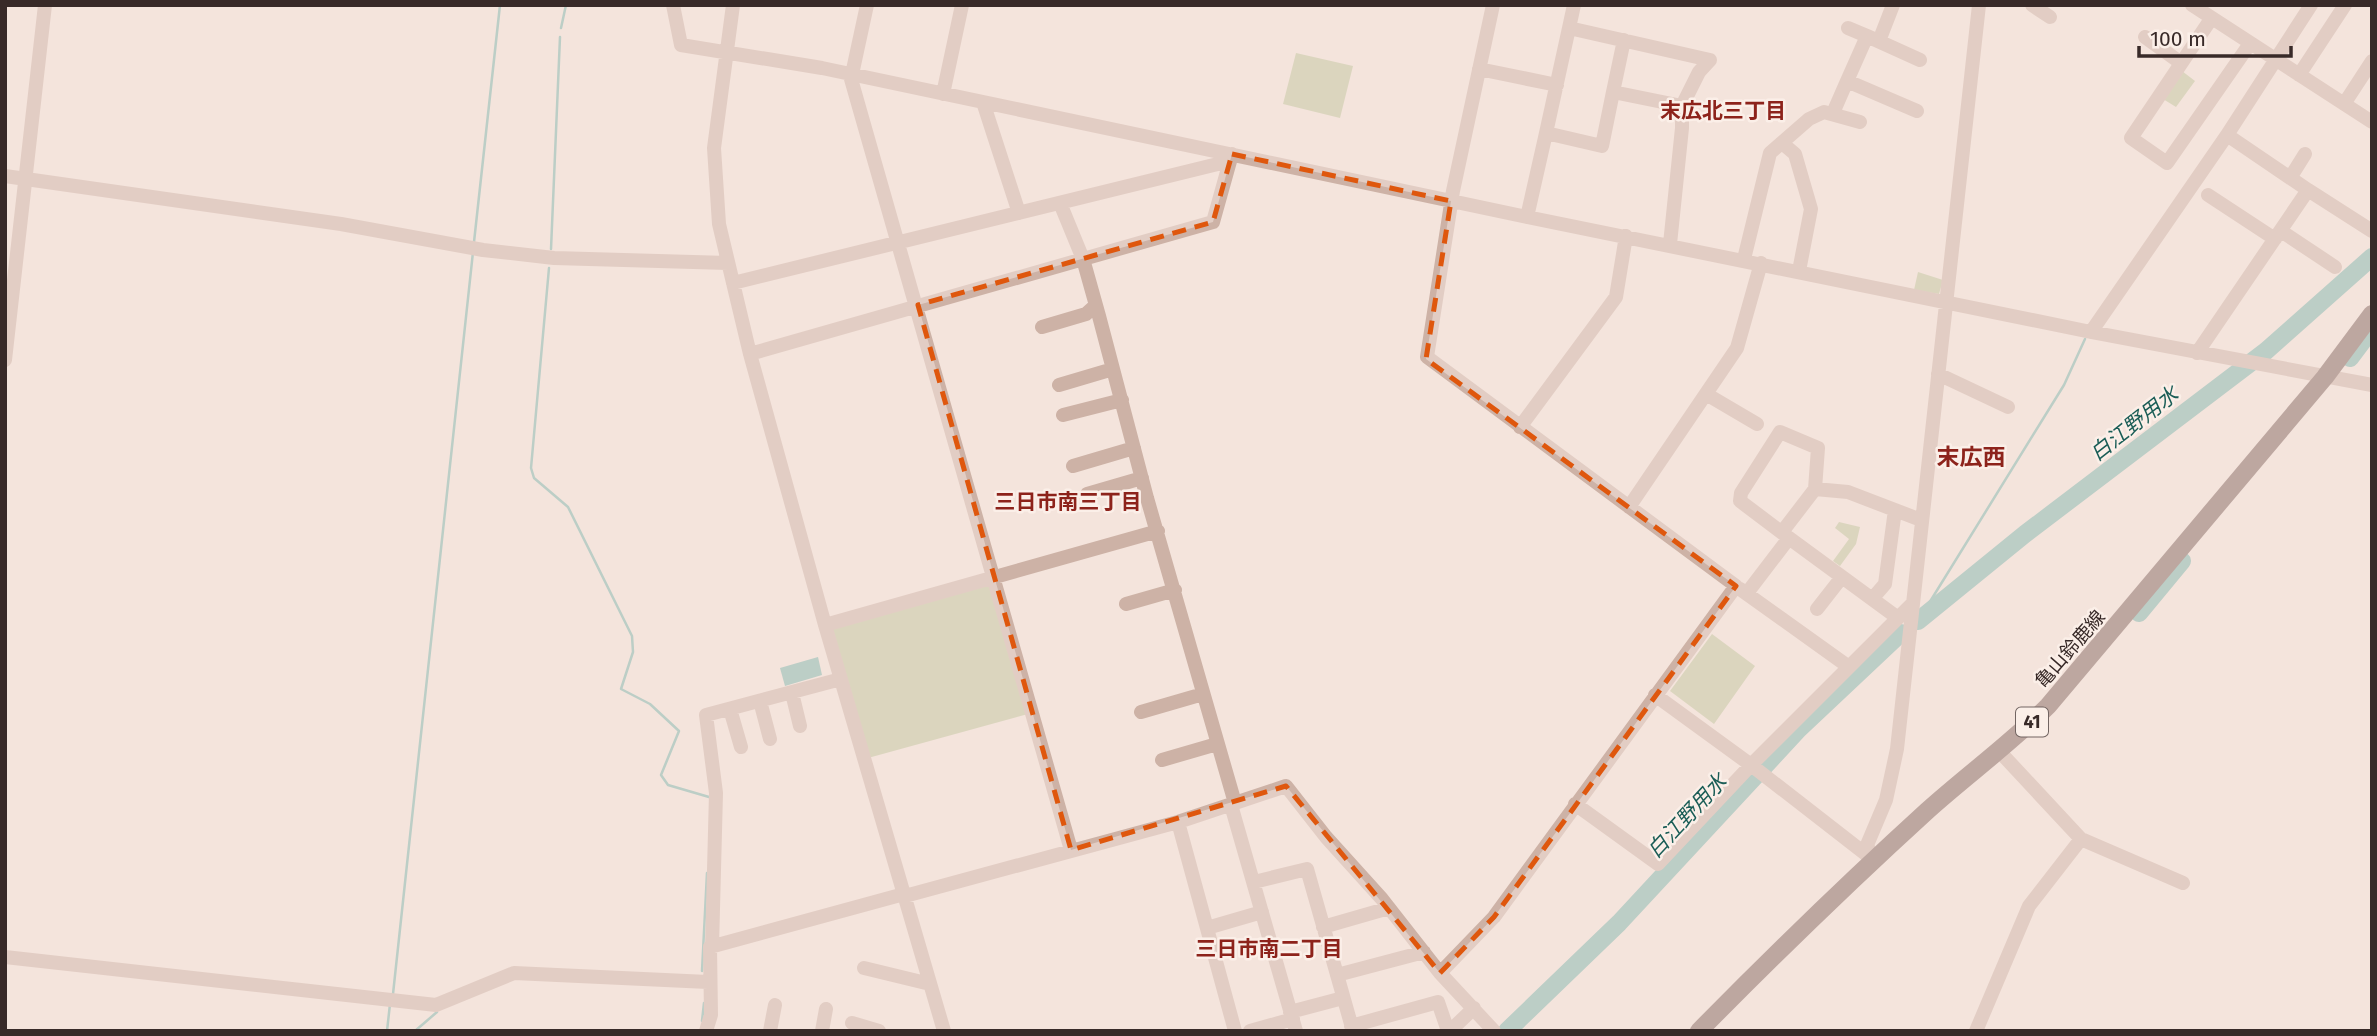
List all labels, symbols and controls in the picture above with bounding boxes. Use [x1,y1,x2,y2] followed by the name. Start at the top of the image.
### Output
[2139,14,2291,58] scale bar
[2150,26,2206,52] text: 100 m
[1660,98,1786,124] district label: 末広北三丁目
[2085,380,2185,467] water label: 白江野用水
[1937,443,2006,471] district label: 末広西
[995,489,1142,515] district label: 三日市南三丁目
[2030,606,2110,692] street label: 亀山鈴鹿線
[2016,708,2048,736] road number: 41
[1642,767,1734,863] water label: 白江野用水
[1196,936,1343,962] district label: 三日市南二丁目

